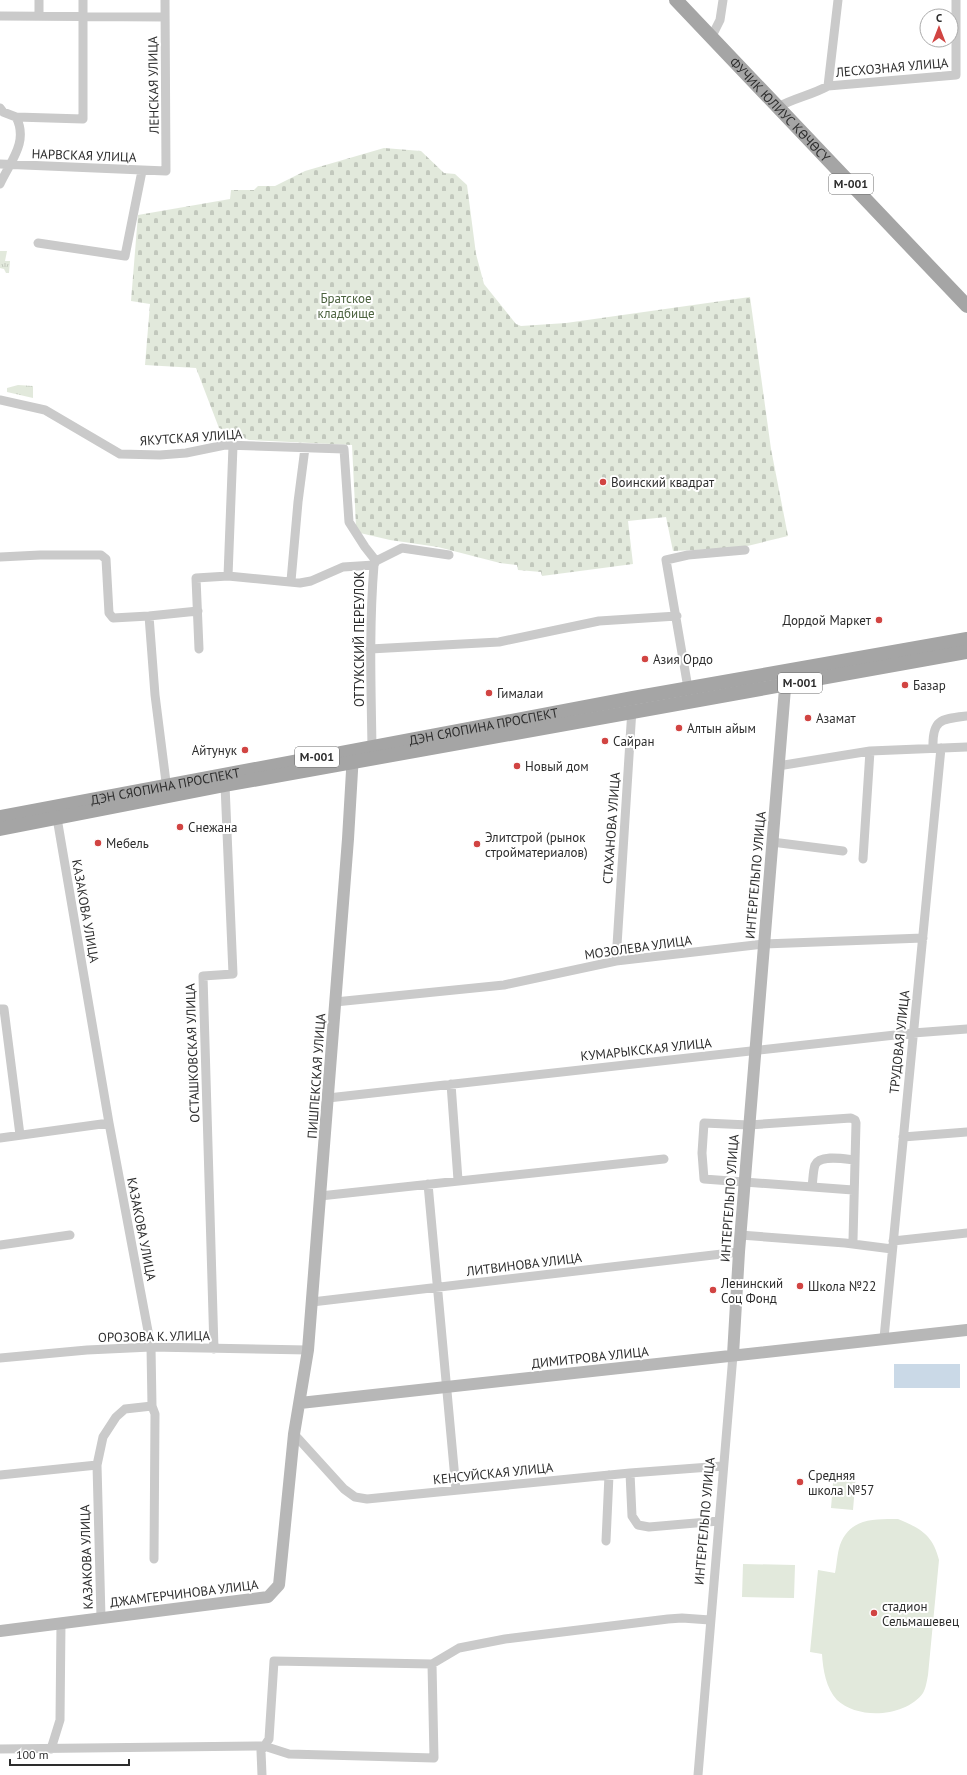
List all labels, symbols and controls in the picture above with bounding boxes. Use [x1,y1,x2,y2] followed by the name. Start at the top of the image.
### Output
[919,8,959,48] north arrow
[936,11,942,25] text: С
[144,36,163,135] street label: ЛЕНСКАЯ УЛИЦА
[726,54,834,166] street label: ФУЧИК ЮЛИУС КӨЧӨСҮ
[834,54,949,81] street label: ЛЕСХОЗНАЯ УЛИЦА
[31,145,137,166] street label: НАРВСКАЯ УЛИЦА
[829,174,873,194] road number: М-001
[317,290,375,322] park label: Братское кладбище
[139,425,243,450] street label: ЯКУТСКАЯ УЛИЦА
[611,474,715,491] place label: Воинский квадрат
[598,477,608,487] marker: Воинский квадрат
[351,571,368,707] street label: ОТТУКСКИЙ ПЕРЕУЛОК
[782,612,872,629] place label: Дордой Маркет
[874,615,884,625] marker: Дордой Маркет
[653,651,713,668] place label: Азия Ордо
[640,654,650,664] marker: Азия Ордо
[778,673,822,693] road number: M-001
[913,677,946,694] place label: Базар
[900,680,910,690] marker: Базар
[497,685,543,702] place label: Гималаи
[484,688,494,698] marker: Гималаи
[408,704,560,749] street label: ДЭН СЯОПИНА ПРОСПЕКТ
[816,710,857,727] place label: Азамат
[803,713,813,723] marker: Азамат
[687,720,756,737] place label: Алтын айым
[674,723,684,733] marker: Алтын айым
[613,733,654,750] place label: Сайран
[600,736,610,746] marker: Сайран
[192,742,238,759] place label: Айтунук
[240,745,250,755] marker: Айтунук
[295,747,339,767] road number: M-001
[525,758,589,775] place label: Новый дом
[512,761,522,771] marker: Новый дом
[89,764,241,809] street label: ДЭН СЯОПИНА ПРОСПЕКТ
[599,771,624,885] street label: СТАХАНОВА УЛИЦА
[741,810,770,940] street label: ИНТЕРГЕЛЬПО УЛИЦА
[188,819,237,836] place label: Снежана
[175,822,185,832] marker: Снежана
[485,829,588,861] place label: Элитстрой (рынок стройматериалов)
[106,835,149,852] place label: Мебель
[93,838,103,848] marker: Мебель
[472,839,482,849] marker: Элитстрой (рынок стройматериалов)
[68,858,103,965] street label: КАЗАКОВА УЛИЦА
[583,931,693,963] street label: МОЗОЛЕВА УЛИЦА
[182,983,203,1123] street label: ОСТАШКОВСКАЯ УЛИЦА
[886,989,913,1095] street label: ТРУДОВАЯ УЛИЦА
[304,1012,329,1139] street label: ПИШПЕКСКАЯ УЛИЦА
[580,1034,713,1065] street label: КУМАРЫКСКАЯ УЛИЦА
[717,1133,742,1262] street label: ИНТЕРГЕЛЬПО УЛИЦА
[123,1176,160,1283] street label: КАЗАКОВА УЛИЦА
[464,1249,583,1280] street label: ЛИТВИНОВА УЛИЦА
[720,1275,783,1307] place label: Ленинский Соц Фонд
[808,1278,876,1295] place label: Школа №22
[795,1281,805,1291] marker: Школа №22
[708,1285,718,1295] marker: Ленинский Соц Фонд
[98,1327,211,1346] street label: ОРОЗОВА К. УЛИЦА
[531,1343,650,1372] street label: ДИМИТРОВА УЛИЦА
[690,1456,719,1586] street label: ИНТЕРГЕЛЬПО УЛИЦА
[432,1459,554,1488] street label: КЕНСУЙСКАЯ УЛИЦА
[808,1467,874,1499] place label: Средняя школа №57
[795,1477,805,1487] marker: Средняя школа №57
[76,1504,97,1610] street label: КАЗАКОВА УЛИЦА
[109,1576,260,1611] street label: ДЖАМГЕРЧИНОВА УЛИЦА
[882,1598,959,1630] place label: стадион Сельмашевец
[869,1608,879,1618] marker: стадион Сельмашевец
[10,1741,129,1767] scale bar
[16,1747,49,1762] text: 100 m

